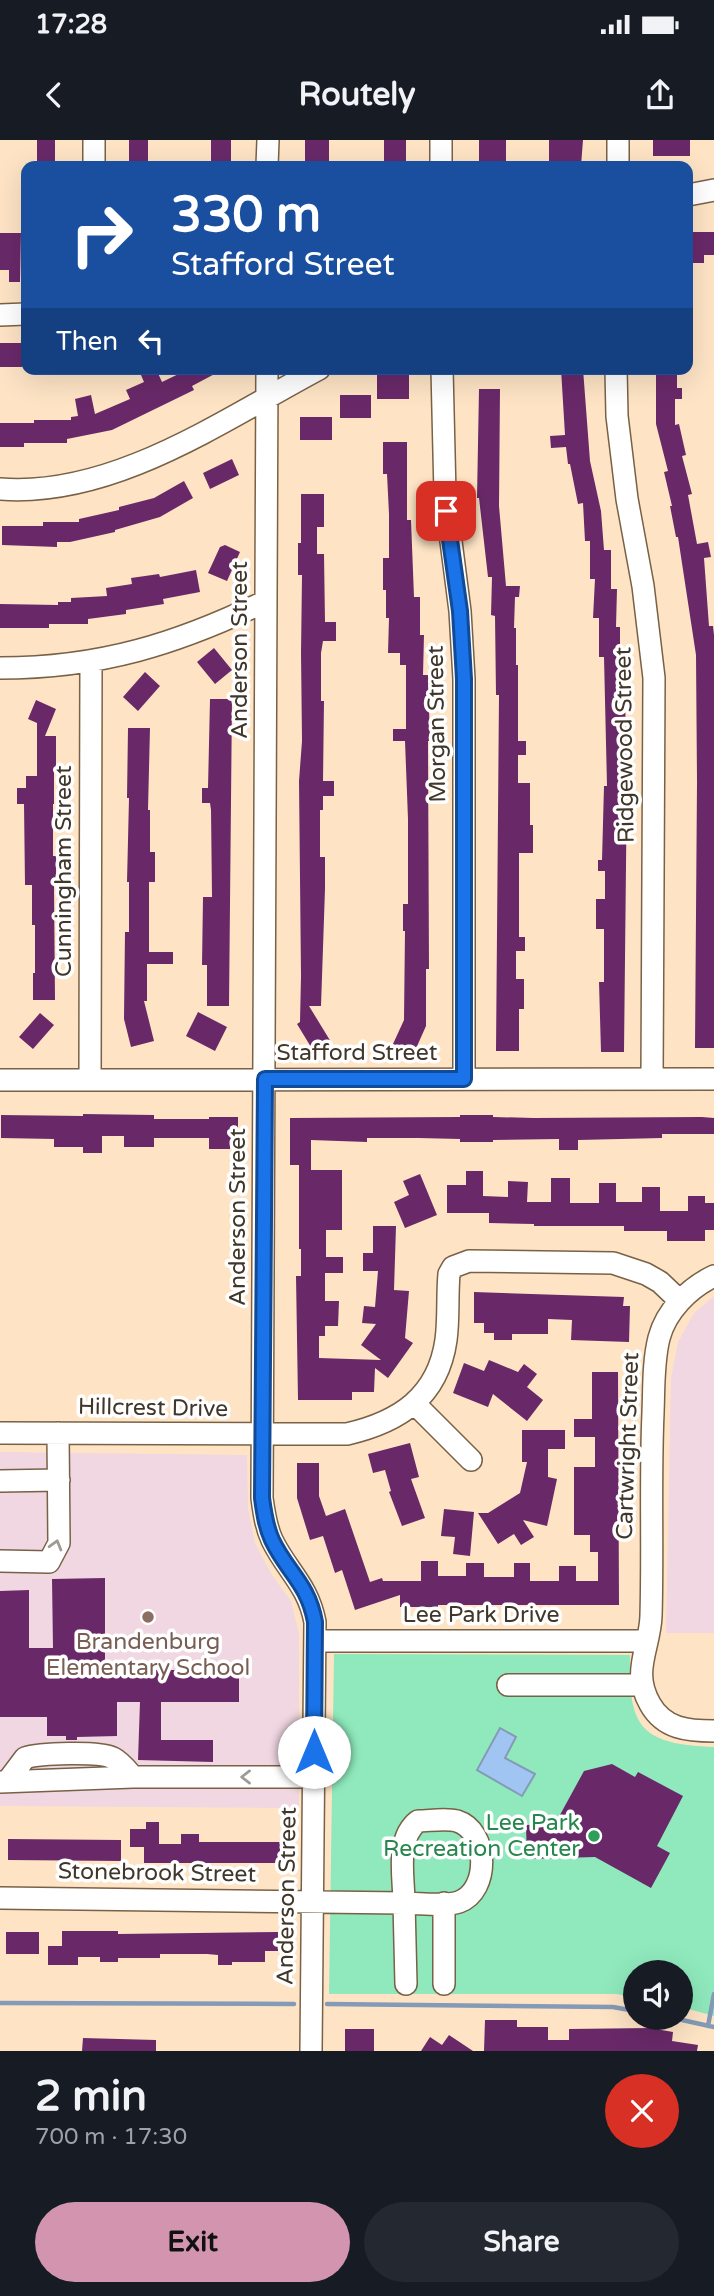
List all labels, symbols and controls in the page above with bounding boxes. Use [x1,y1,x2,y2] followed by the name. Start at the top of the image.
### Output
[35,9,107,40] text: 17:28
[35,76,73,114] icon: back
[299,76,416,114] text: Routely
[641,76,679,114] icon: share
[171,186,321,245] text: 330 m
[56,189,147,280] icon: right
[171,246,395,284] text: Stafford Street
[132,322,170,360] icon: left
[56,326,118,357] text: Then
[416,481,476,541] pin
[427,492,465,530] icon: arrive
[226,561,254,739] street label: Anderson Street
[422,645,452,803] street label: Morgan Street
[609,646,641,843] street label: Ridgewood Street
[50,765,78,977] street label: Cunningham Street
[277,1039,438,1067] street label: Stafford Street
[224,1128,252,1306] street label: Anderson Street
[611,1351,645,1540] street label: Cartwright Street
[78,1393,228,1423] street label: Hillcrest Drive
[47,1539,62,1551] one-way arrow
[402,1601,560,1629] street label: Lee Park Drive
[140,1609,156,1625] marker: Brandenburg Elementary School
[46,1628,250,1682] place label: Brandenburg Elementary School
[277,1715,351,1789] position arrow
[240,1769,251,1785] one-way arrow
[271,1807,303,1985] street label: Anderson Street
[383,1809,580,1863] place label: Lee Park Recreation Center
[586,1828,602,1844] marker: Lee Park Recreation Center
[58,1857,257,1889] street label: Stonebrook Street
[623,1960,693,2030] map controls
[623,1960,693,2030] button: sound
[35,2071,147,2122] text: 2 min
[605,2074,679,2148] button: close
[35,2123,187,2151] text: 700 m · 17:30
[35,2202,350,2282] button: Exit
[364,2202,679,2282] button: Share

